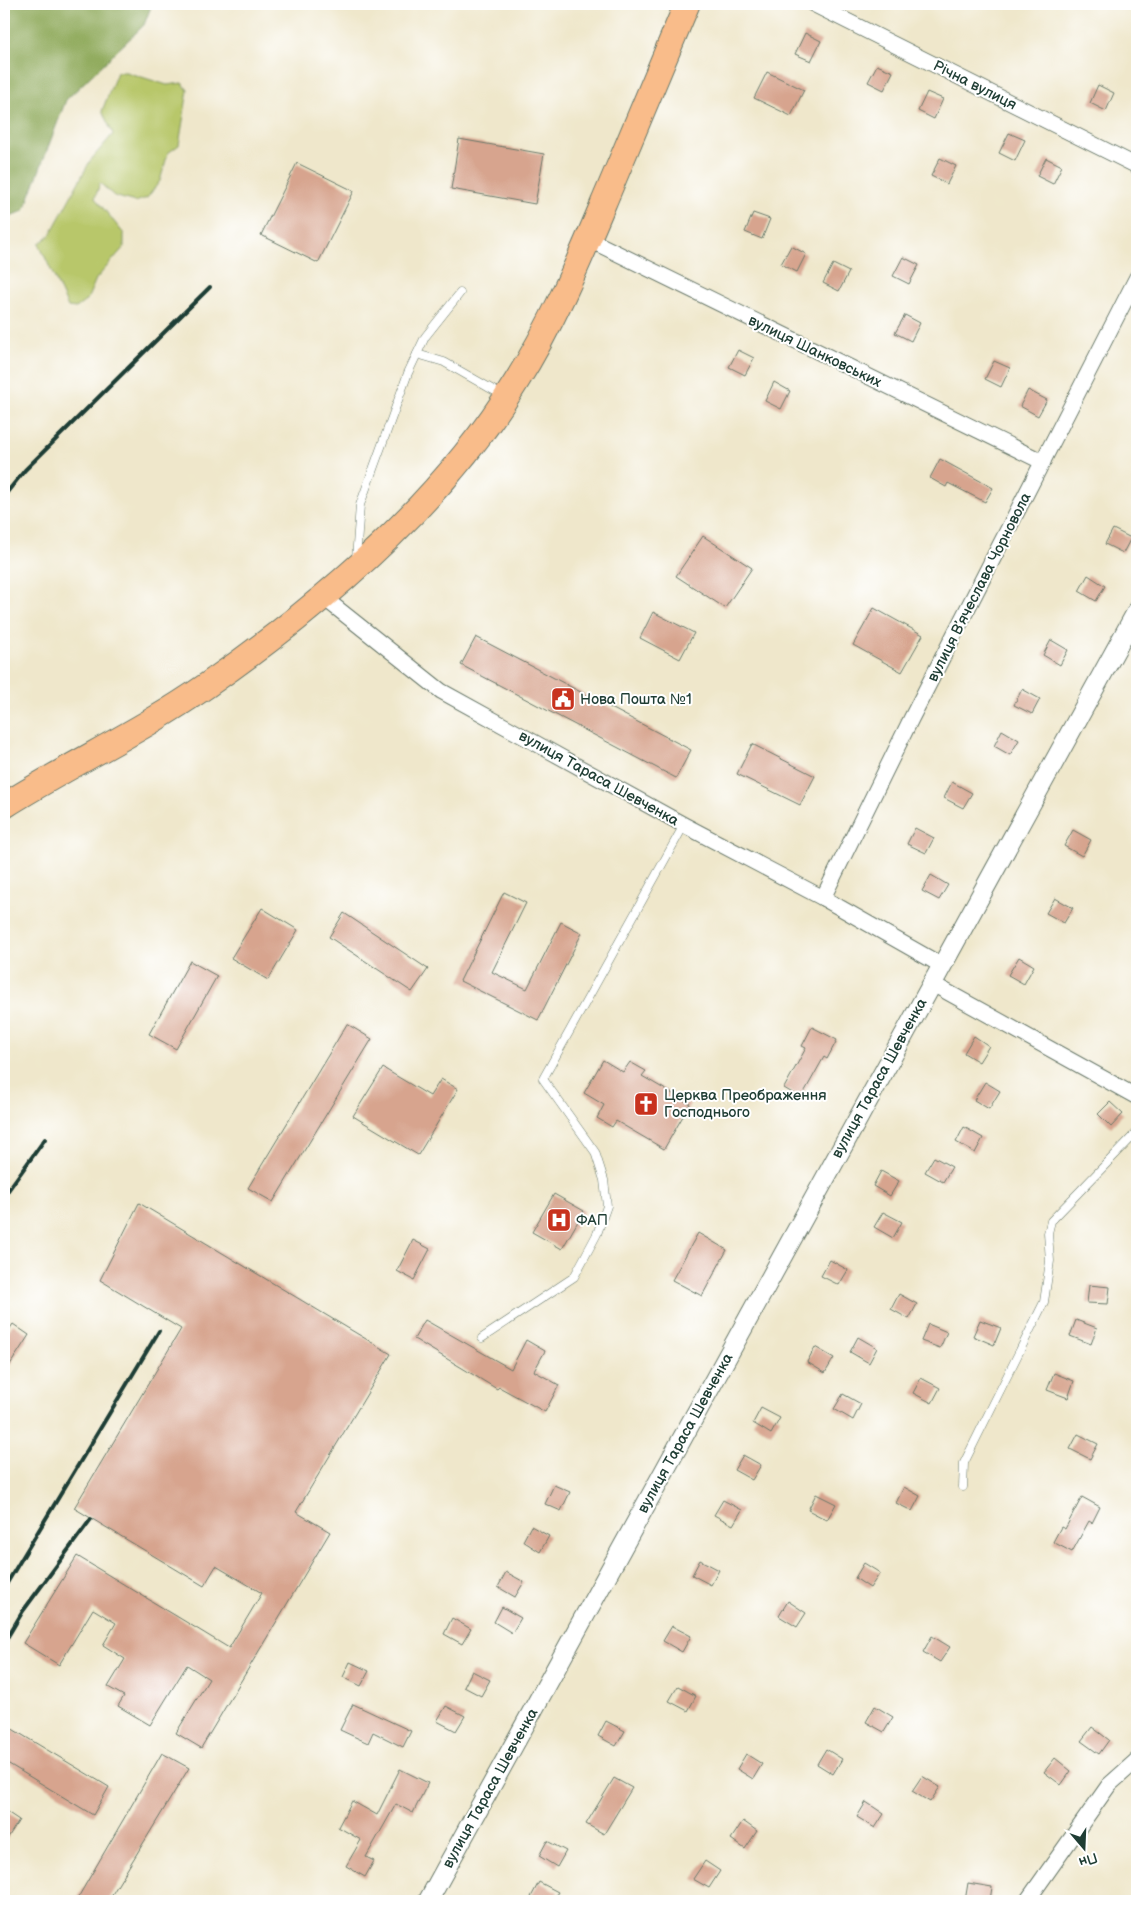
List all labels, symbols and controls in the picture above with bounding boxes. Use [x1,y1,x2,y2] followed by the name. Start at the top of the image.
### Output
[930,56,1020,115] street label: Річна вулиця
[745,311,885,392] street label: вулиця Шанковських
[923,489,1036,685] street label: вулиця Вʼячеслава Чорновола
[550,686,576,712] public building icon: Нова Пошта №1
[580,690,692,709] place label: Нова Пошта №1
[515,727,682,830] street label: вулиця Тараса Шевченка
[828,995,931,1162] street label: вулиця Тараса Шевченка
[664,1086,827,1122] place label: Церква Преображення Господнього
[633,1091,659,1117] church icon: Церква Преображення Господнього
[546,1207,572,1233] hospital icon: ФАП
[576,1211,608,1230] place label: ФАП
[634,1350,737,1517] street label: вулиця Тараса Шевченка
[439,1705,542,1872] street label: вулиця Тараса Шевченка
[1058,1822,1108,1872] north arrow
[1076,1849,1100,1871] text: Пн

